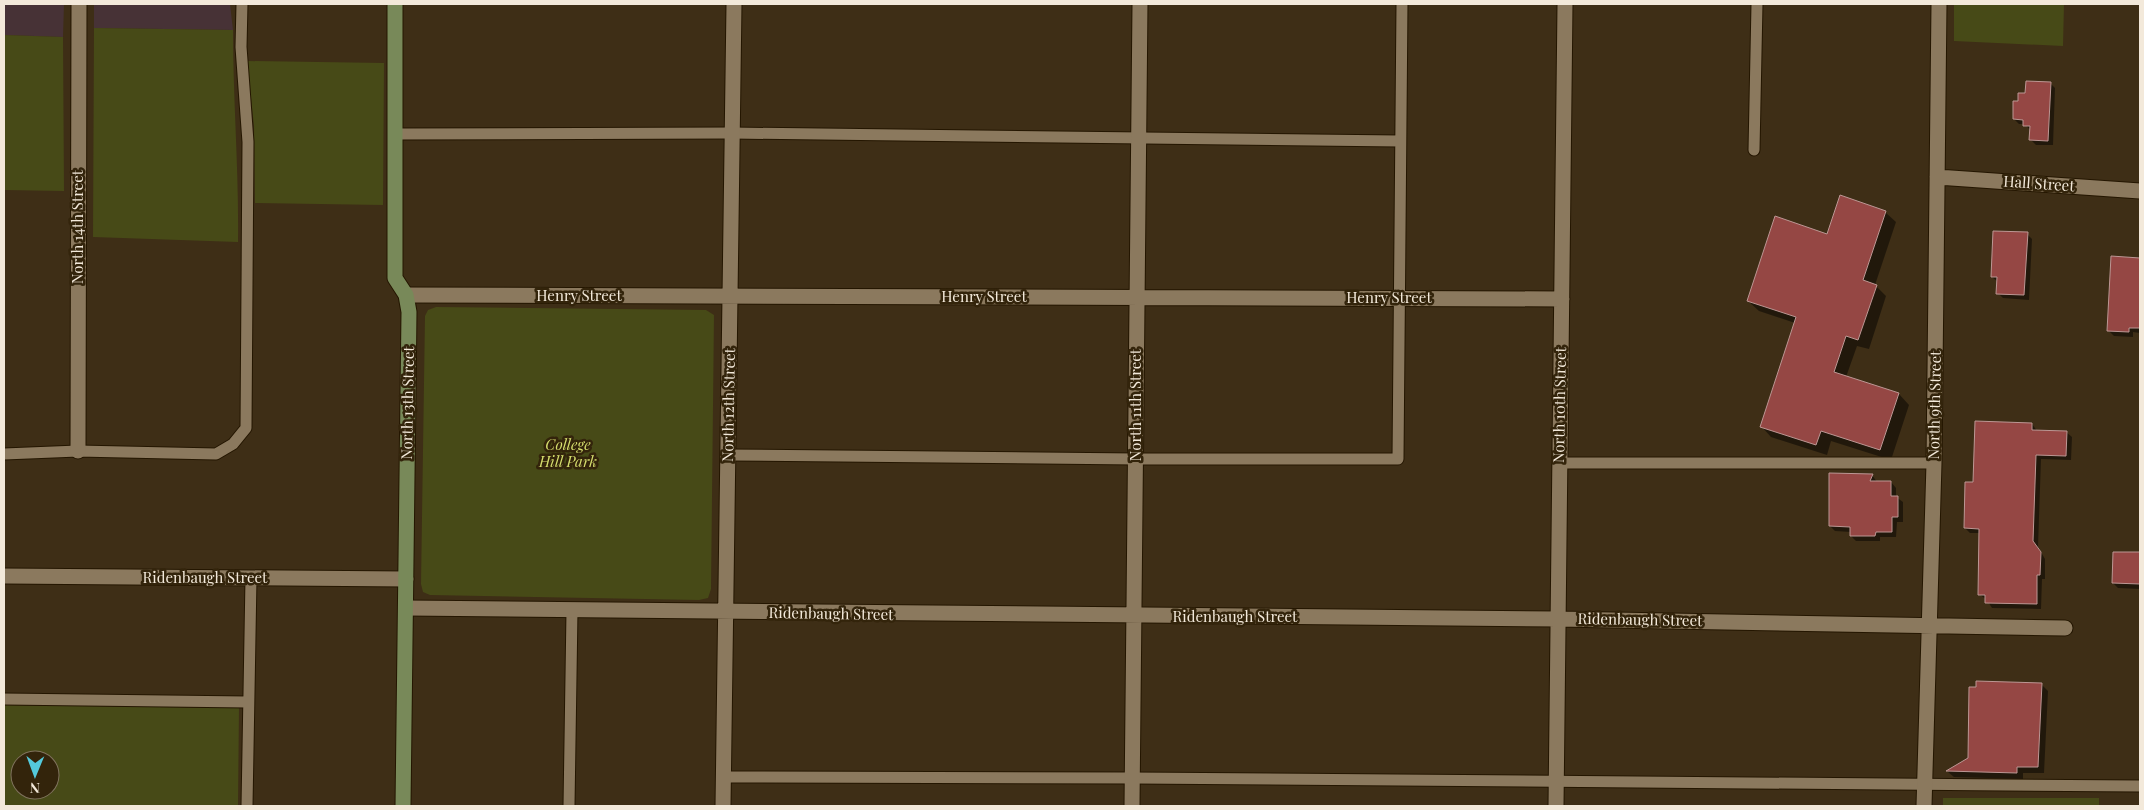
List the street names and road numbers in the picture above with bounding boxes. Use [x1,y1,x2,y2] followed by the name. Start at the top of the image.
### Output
[67,169,87,284] street label: North 14th Street
[2003,171,2076,196] street label: Hall Street
[536,285,622,305] street label: Henry Street
[941,286,1027,306] street label: Henry Street
[1346,287,1432,307] street label: Henry Street
[396,345,418,460] street label: North 13th Street
[1548,346,1570,463] street label: North 10th Street
[717,347,739,462] street label: North 12th Street
[1125,348,1145,461] street label: North 11th Street
[1923,350,1945,460] street label: North 9th Street
[143,567,268,587] street label: Ridenbaugh Street
[768,602,894,624] street label: Ridenbaugh Street
[1173,606,1298,626] street label: Ridenbaugh Street
[1577,608,1703,630] street label: Ridenbaugh Street

